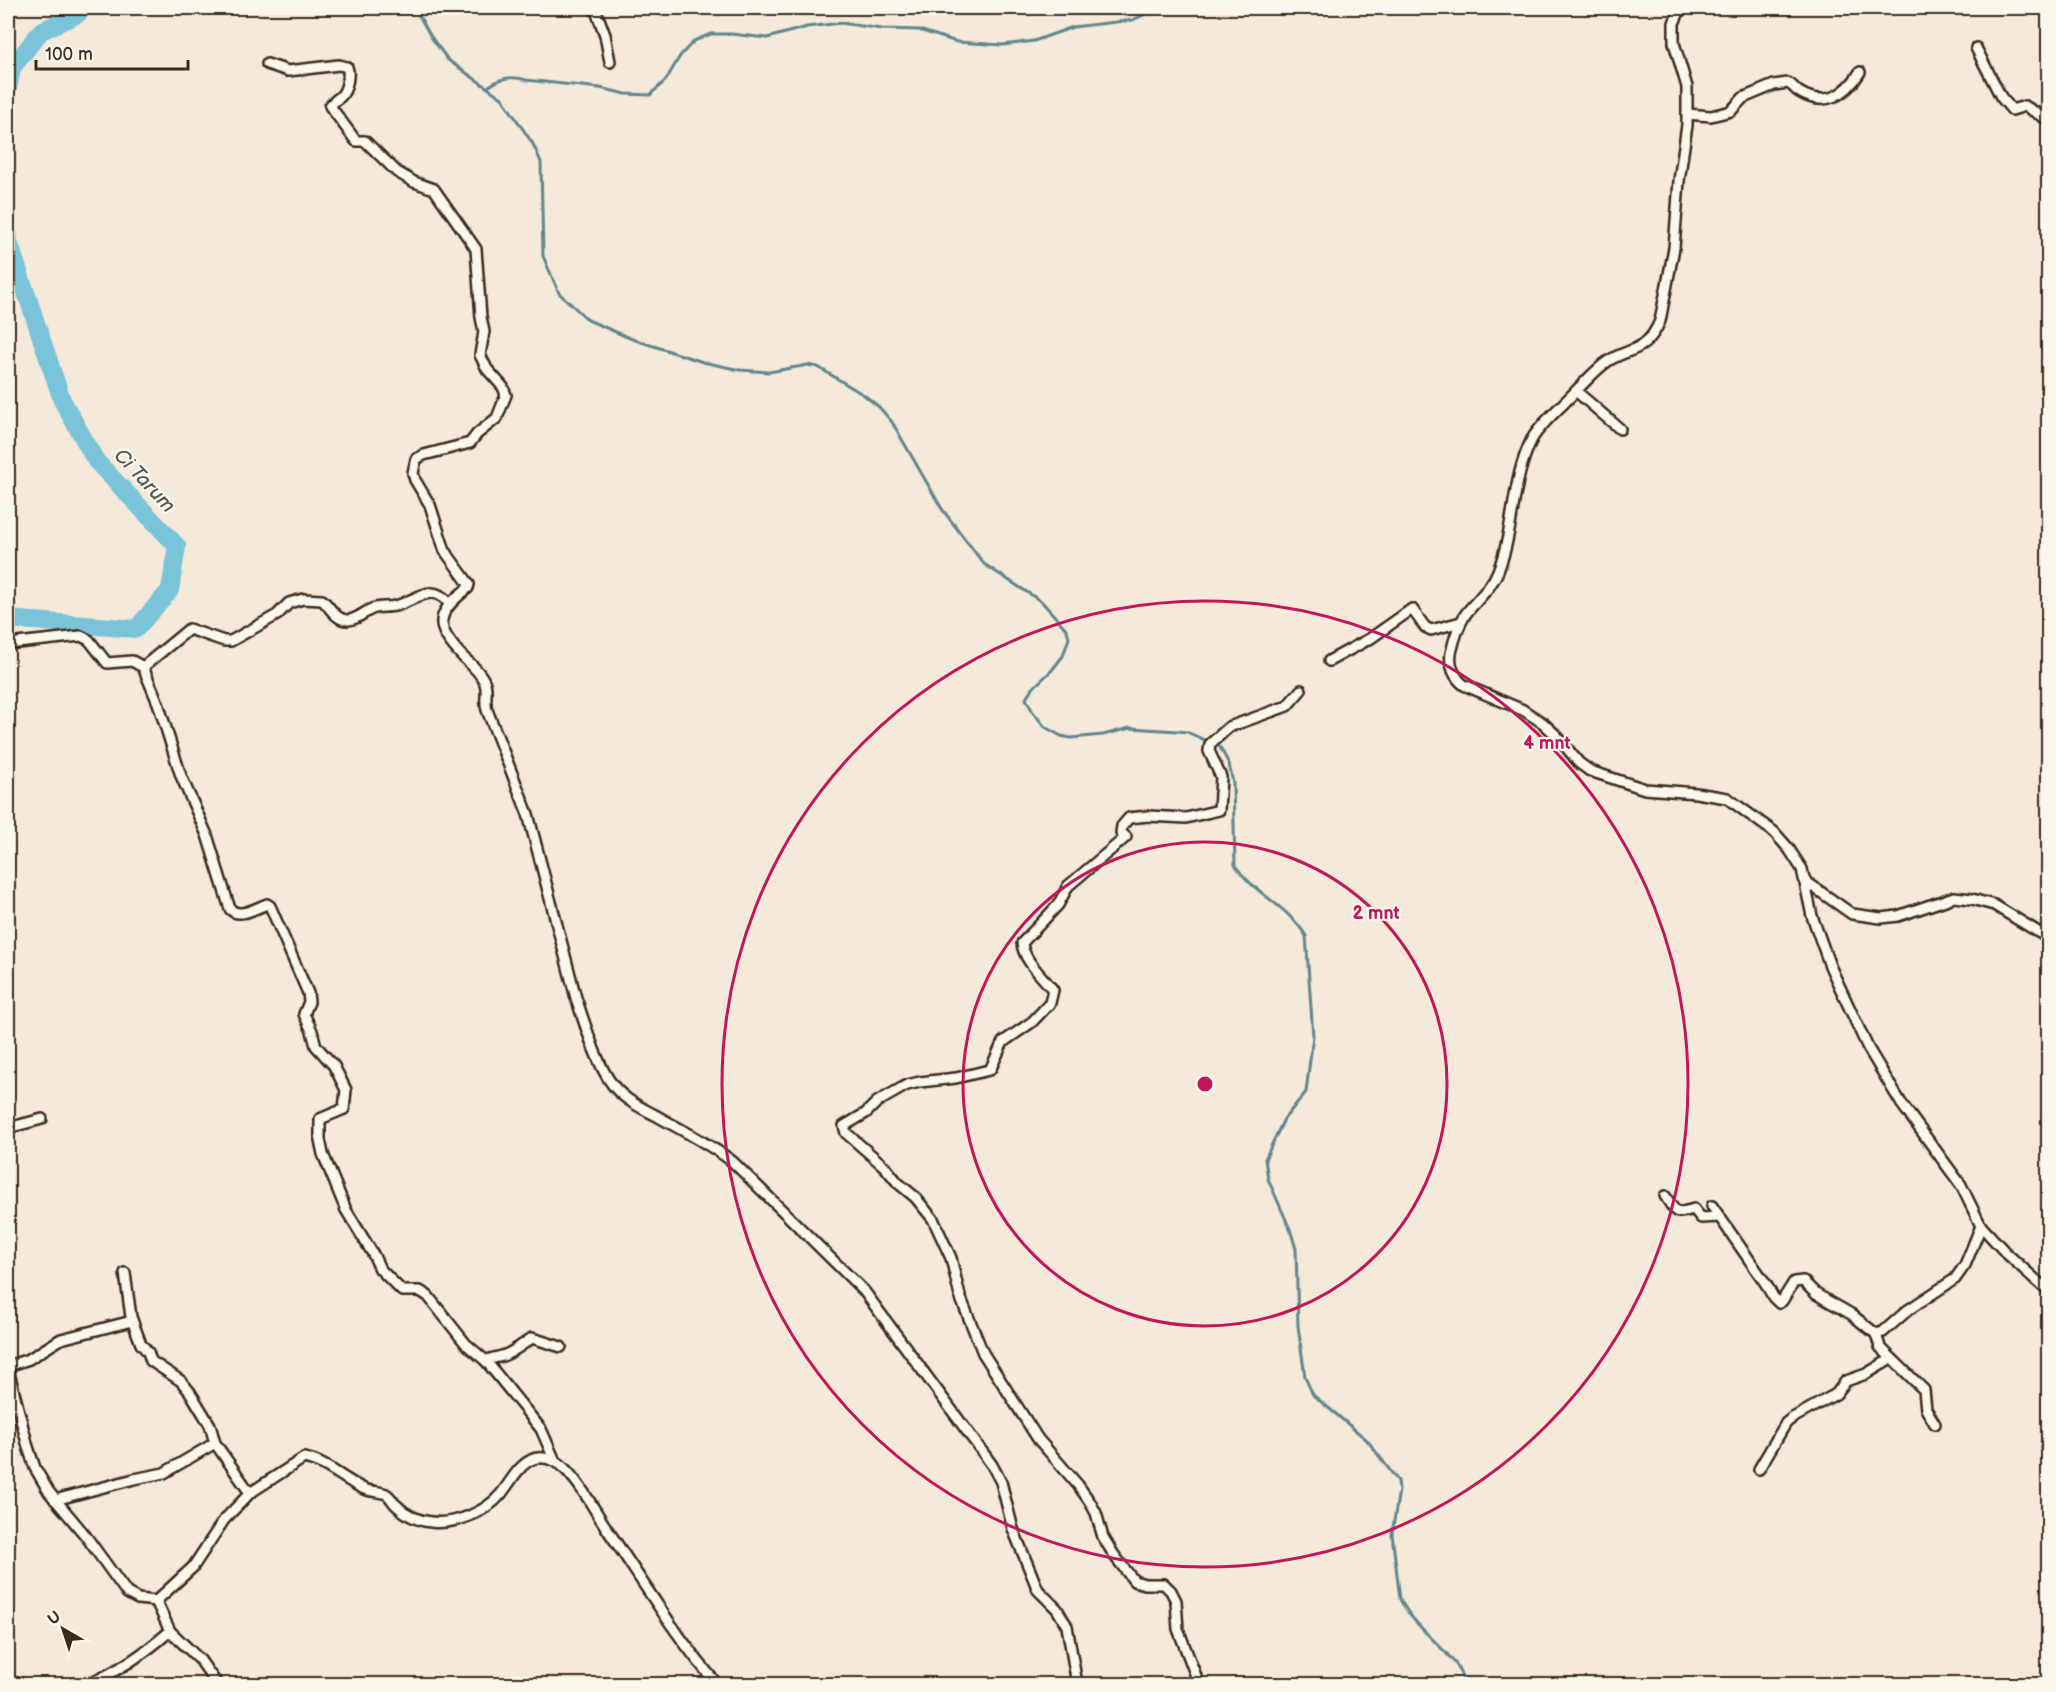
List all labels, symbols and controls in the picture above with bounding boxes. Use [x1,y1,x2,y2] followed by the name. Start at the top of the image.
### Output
[36,33,188,71] scale bar
[45,44,93,65] text: 100 m
[109,444,180,518] water label: Ci Tarum
[1524,733,1570,754] text: 4 mnt
[1352,903,1400,924] text: 2 mnt
[1195,1074,1215,1094] centre of rings
[33,1599,93,1659] north arrow
[44,1608,65,1629] text: U

